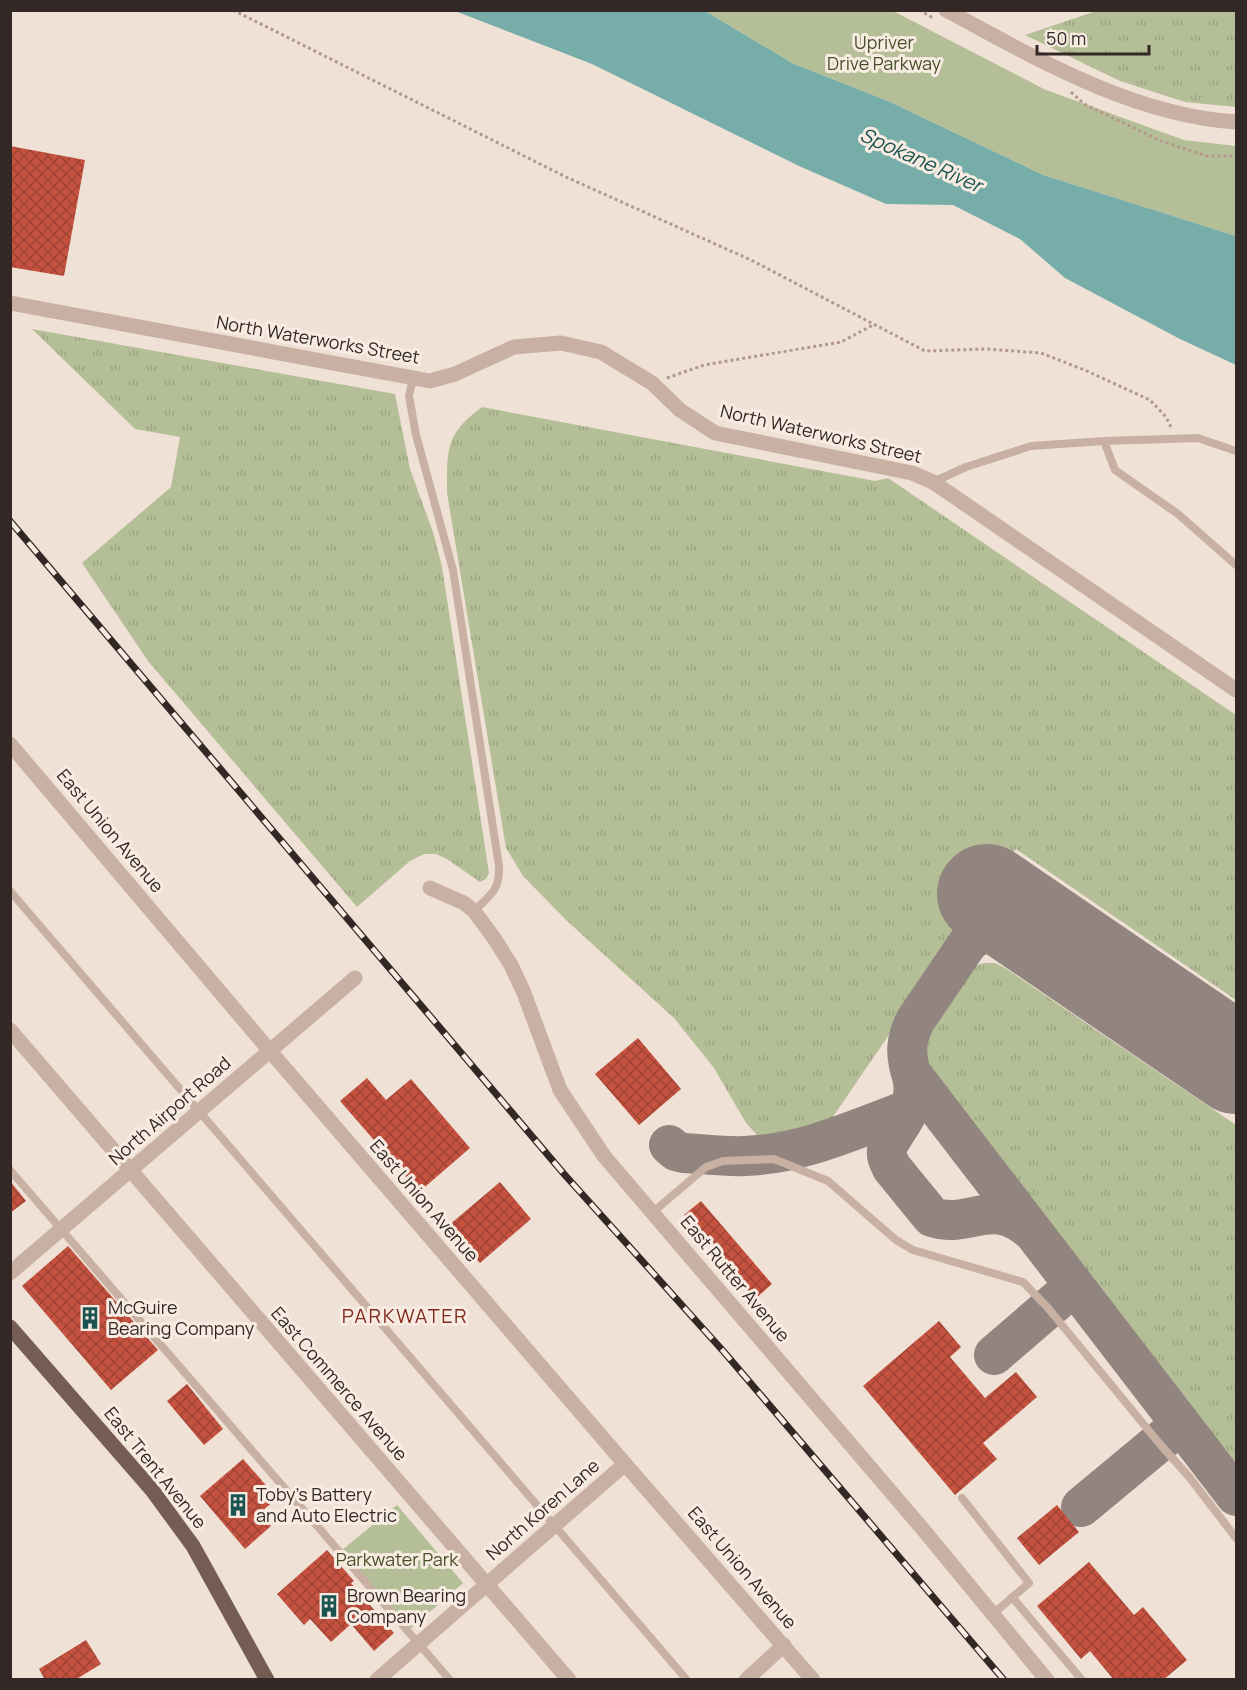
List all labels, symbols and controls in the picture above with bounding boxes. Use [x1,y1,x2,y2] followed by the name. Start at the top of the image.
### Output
[1037,18,1150,56] scale bar
[1046,26,1086,50] text: 50 m
[827,30,941,75] park label: Upriver Drive Parkway
[856,121,989,200] water label: Spokane River
[215,309,422,369] street label: North Waterworks Street
[718,398,924,468] street label: North Waterworks Street
[52,763,170,897] street label: East Union Avenue
[103,1051,235,1170] street label: North Airport Road
[365,1134,485,1267] street label: East Union Avenue
[676,1210,796,1347] street label: East Rutter Avenue
[108,1295,255,1340] place label: McGuire Bearing Company
[266,1301,413,1465] street label: East Commerce Avenue
[342,1302,468,1329] district label: PARKWATER
[77,1305,103,1331] building icon: McGuire Bearing Company
[99,1402,212,1533] street label: East Trent Avenue
[481,1453,604,1565] street label: North Koren Lane
[256,1482,397,1527] place label: Toby's Battery and Auto Electric
[225,1492,251,1518] building icon: Toby's Battery and Auto Electric
[683,1501,803,1634] street label: East Union Avenue
[336,1547,459,1571] park label: Parkwater Park
[347,1583,466,1628] place label: Brown Bearing Company
[316,1593,342,1619] building icon: Brown Bearing Company

